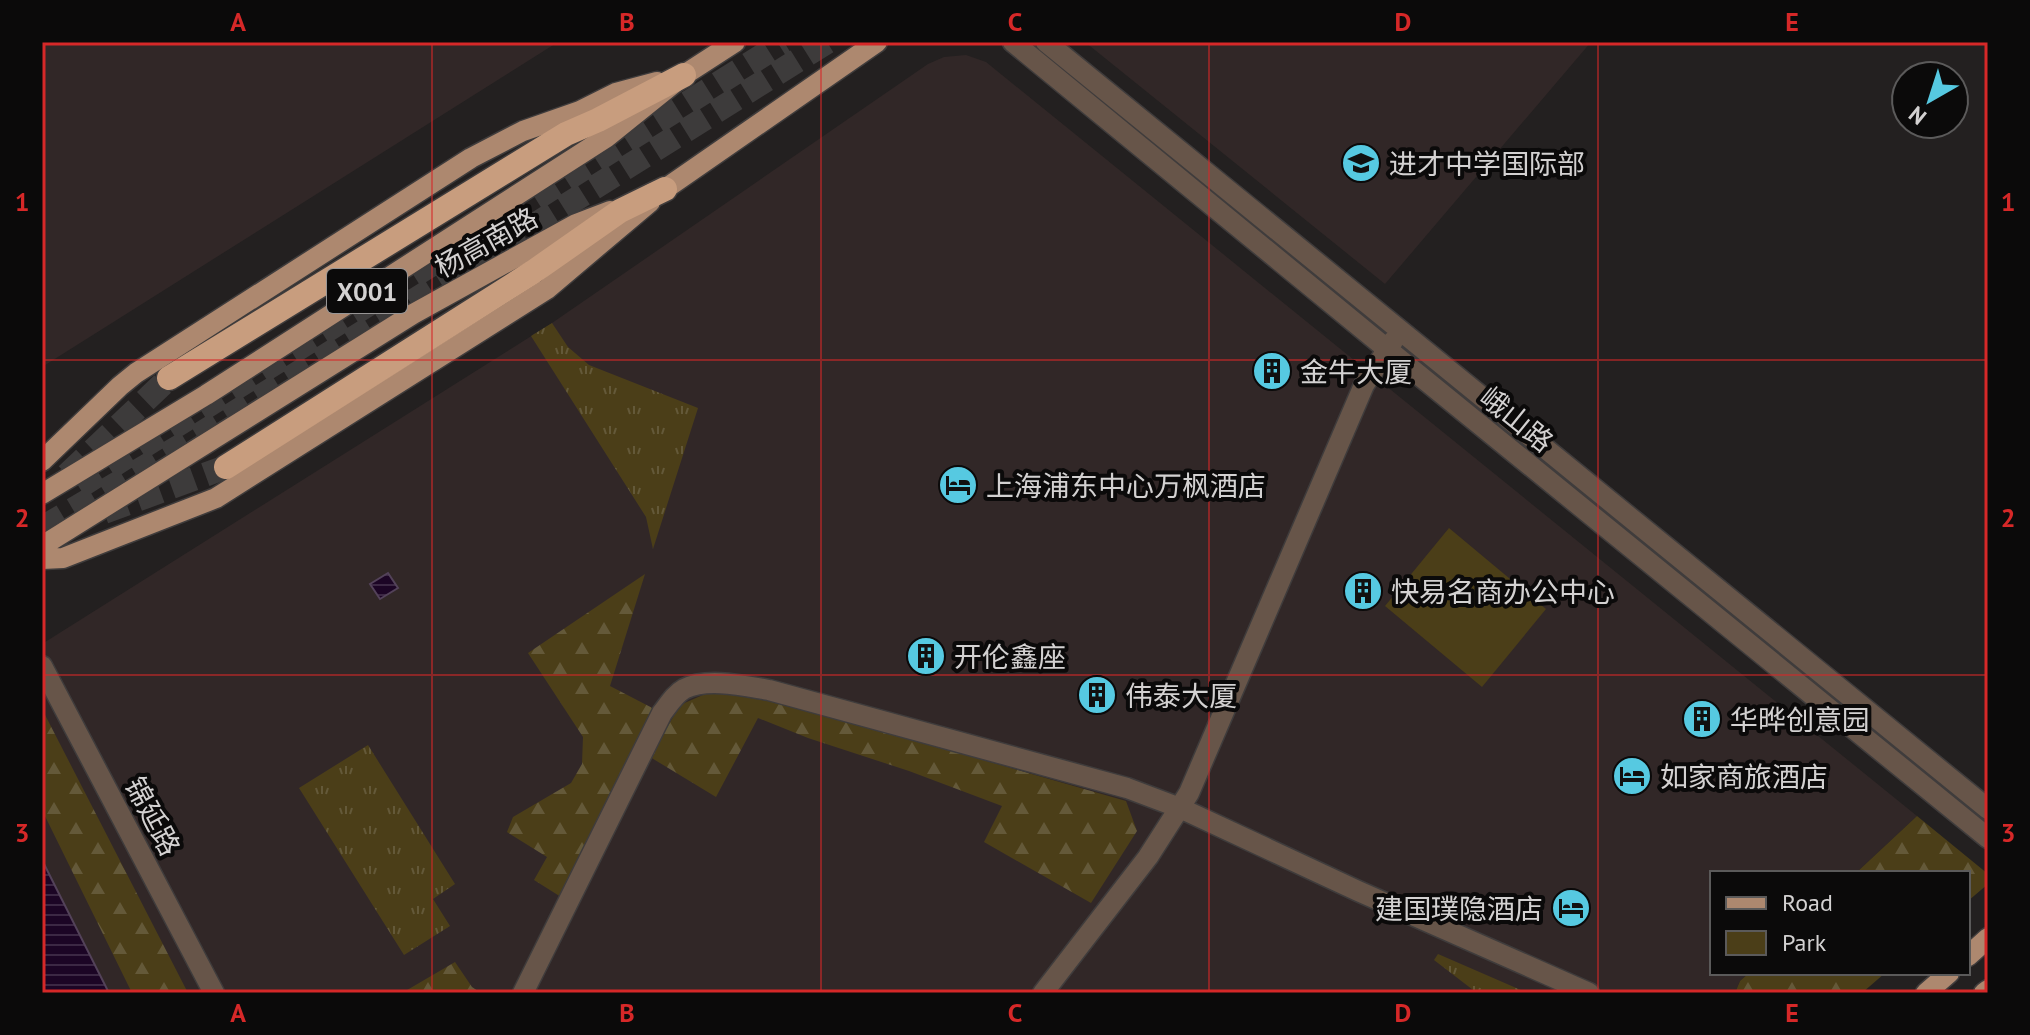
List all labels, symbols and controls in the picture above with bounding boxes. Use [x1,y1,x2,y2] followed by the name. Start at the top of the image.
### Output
[230,5,246,38] text: A
[619,5,635,38] text: B
[1008,5,1022,38] text: C
[1395,5,1411,38] text: D
[1785,5,1799,38] text: E
[1890,60,1970,140] north arrow
[1903,100,1932,131] text: N
[1340,142,1382,184] school or university icon: 进才中学国际部
[1389,145,1585,182] place label: 进才中学国际部
[15,185,29,218] text: 1
[2001,185,2015,218] text: 1
[428,199,544,285] street label: 杨高南路
[327,269,407,313] road number: X001
[1251,350,1293,392] building icon: 金牛大厦
[1300,353,1412,390] place label: 金牛大厦
[1473,378,1561,460] street label: 峨山路
[937,464,979,506] hotel icon: 上海浦东中心万枫酒店
[986,467,1266,504] place label: 上海浦东中心万枫酒店
[15,501,29,534] text: 2
[2001,501,2015,534] text: 2
[1342,570,1384,612] building icon: 快易名商办公中心
[1391,573,1615,610] place label: 快易名商办公中心
[905,635,947,677] building icon: 开伦鑫座
[954,638,1066,675] place label: 开伦鑫座
[1076,674,1118,716] building icon: 伟泰大厦
[1125,677,1237,714] place label: 伟泰大厦
[1681,698,1723,740] building icon: 华晔创意园
[1730,701,1870,738] place label: 华晔创意园
[1611,755,1653,797] hotel icon: 如家商旅酒店
[1660,758,1828,795] place label: 如家商旅酒店
[117,770,189,862] street label: 锦延路
[15,816,29,849] text: 3
[2001,816,2015,849] text: 3
[1710,871,1970,975] legend
[1550,887,1592,929] hotel icon: 建国璞隐酒店
[1782,887,1833,918] text: Road
[1375,890,1543,927] place label: 建国璞隐酒店
[1782,927,1827,958] text: Park
[230,996,246,1029] text: A
[619,996,635,1029] text: B
[1008,996,1022,1029] text: C
[1395,996,1411,1029] text: D
[1785,996,1799,1029] text: E

